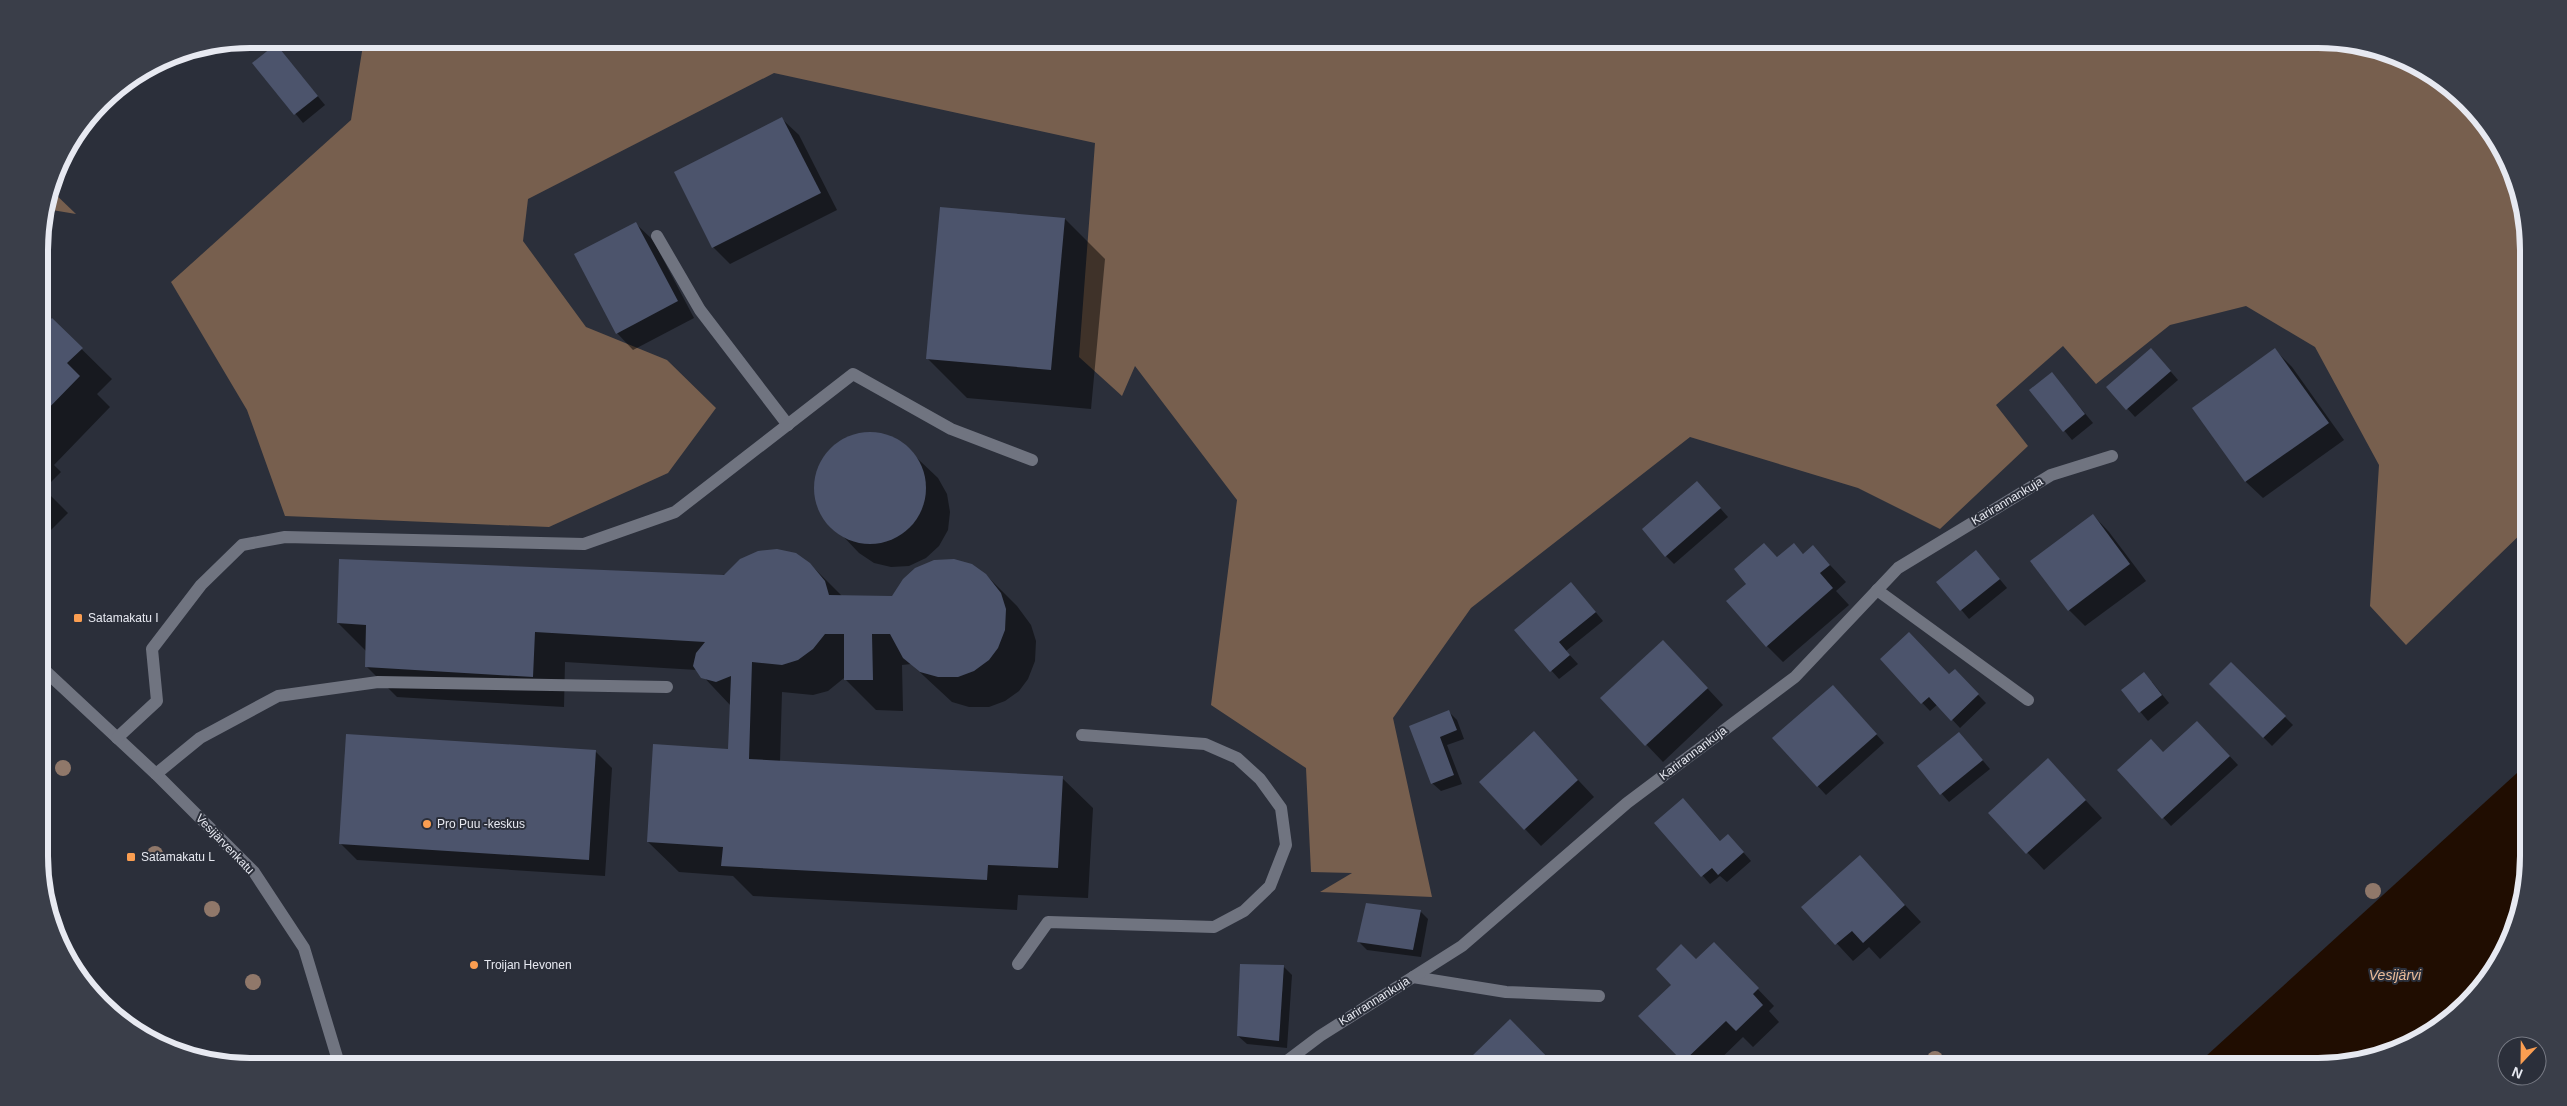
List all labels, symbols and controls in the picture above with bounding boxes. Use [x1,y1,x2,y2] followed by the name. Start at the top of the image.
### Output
[1969,474,2045,528] street label: Karirannankuja
[88,611,159,625] place label: Satamakatu I
[72,612,84,624] marker: Satamakatu I
[1657,723,1730,783] street label: Karirannankuja
[193,811,257,877] street label: Vesijärvenkatu
[437,817,525,831] place label: Pro Puu -keskus
[421,818,433,830] marker: Pro Puu -keskus
[141,850,215,864] place label: Satamakatu L
[125,851,137,863] marker: Satamakatu L
[484,958,572,972] place label: Troijan Hevonen
[468,959,480,971] marker: Troijan Hevonen
[2369,967,2422,983] water label: Vesijärvi
[1336,974,1412,1028] street label: Karirannankuja
[2497,1036,2547,1086] north arrow
[2509,1064,2525,1082] text: N

